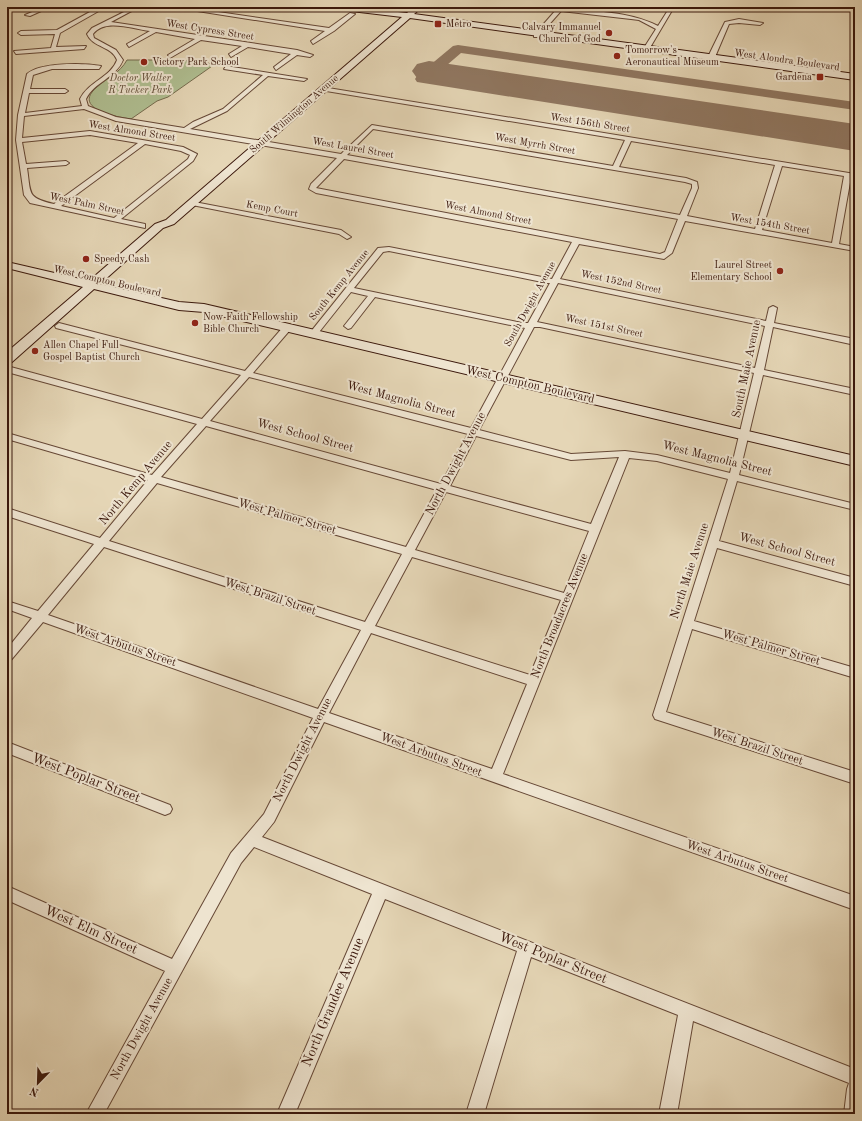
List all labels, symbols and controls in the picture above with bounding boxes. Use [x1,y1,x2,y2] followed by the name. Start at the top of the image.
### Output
[165,18,255,42] street label: West Cypress Street
[433,19,443,29] marker: Metro
[446,19,472,29] place label: Metro
[522,22,601,44] place label: Calvary Immanuel Church of God
[604,28,614,38] marker: Calvary Immanuel Church of God
[625,45,719,67] place label: Tomorrow's Aeronautical Museum
[734,48,840,72] street label: West Alondra Boulevard
[612,51,622,61] marker: Tomorrow's Aeronautical Museum
[139,57,149,67] marker: Victory Park School
[152,57,239,67] place label: Victory Park School
[776,72,812,82] place label: Gardena
[815,72,825,82] marker: Gardena
[107,73,172,95] park label: Doctor Walter R Tucker Park
[248,73,340,155] street label: South Wilmington Avenue
[549,112,631,134] street label: West 156th Street
[88,119,177,143] street label: West Almond Street
[494,132,577,156] street label: West Myrrh Street
[311,136,395,160] street label: West Laurel Street
[49,191,126,217] street label: West Palm Street
[245,199,299,219] street label: Kemp Court
[444,200,533,226] street label: West Almond Street
[729,212,811,236] street label: West 154th Street
[307,247,371,322] street label: South Kemp Avenue
[81,254,91,264] marker: Speedy Cash
[94,254,150,264] place label: Speedy Cash
[502,260,558,348] street label: South Dwight Avenue
[691,260,772,282] place label: Laurel Street Elementary School
[52,264,162,298] street label: West Compton Boulevard
[775,266,785,276] marker: Laurel Street Elementary School
[580,269,663,296] street label: West 152nd Street
[203,312,298,334] place label: Now Faith Fellowship Bible Church
[564,313,644,339] street label: West 151st Street
[190,318,200,328] marker: Now Faith Fellowship Bible Church
[731,318,763,419] street label: South Maie Avenue
[43,340,141,362] place label: Allen Chapel Full Gospel Baptist Church
[30,346,40,356] marker: Allen Chapel Full Gospel Baptist Church
[464,364,596,406] street label: West Compton Boulevard
[345,380,457,420] street label: West Magnolia Street
[424,410,488,517] street label: North Dwight Avenue
[255,417,355,455] street label: West School Street
[97,438,175,527] street label: North Kemp Avenue
[661,440,773,478] street label: West Magnolia Street
[236,497,338,537] street label: West Palmer Street
[669,521,711,621] street label: North Maie Avenue
[737,531,837,569] street label: West School Street
[529,551,591,680] street label: North Broadacres Avenue
[222,576,318,618] street label: West Brazil Street
[72,623,178,669] street label: West Arbutus Street
[720,628,822,668] street label: West Palmer Street
[272,696,335,804] street label: North Dwight Avenue
[709,726,805,768] street label: West Brazil Street
[378,731,484,779] street label: West Arbutus Street
[30,751,142,805] street label: West Poplar Street
[684,839,790,885] street label: West Arbutus Street
[42,903,140,957] street label: West Elm Street
[497,930,609,986] street label: West Poplar Street
[299,935,367,1069] street label: North Grandee Avenue
[109,975,175,1082] street label: North Dwight Avenue
[18,1063,58,1103] north arrow
[28,1084,41,1098] text: N

